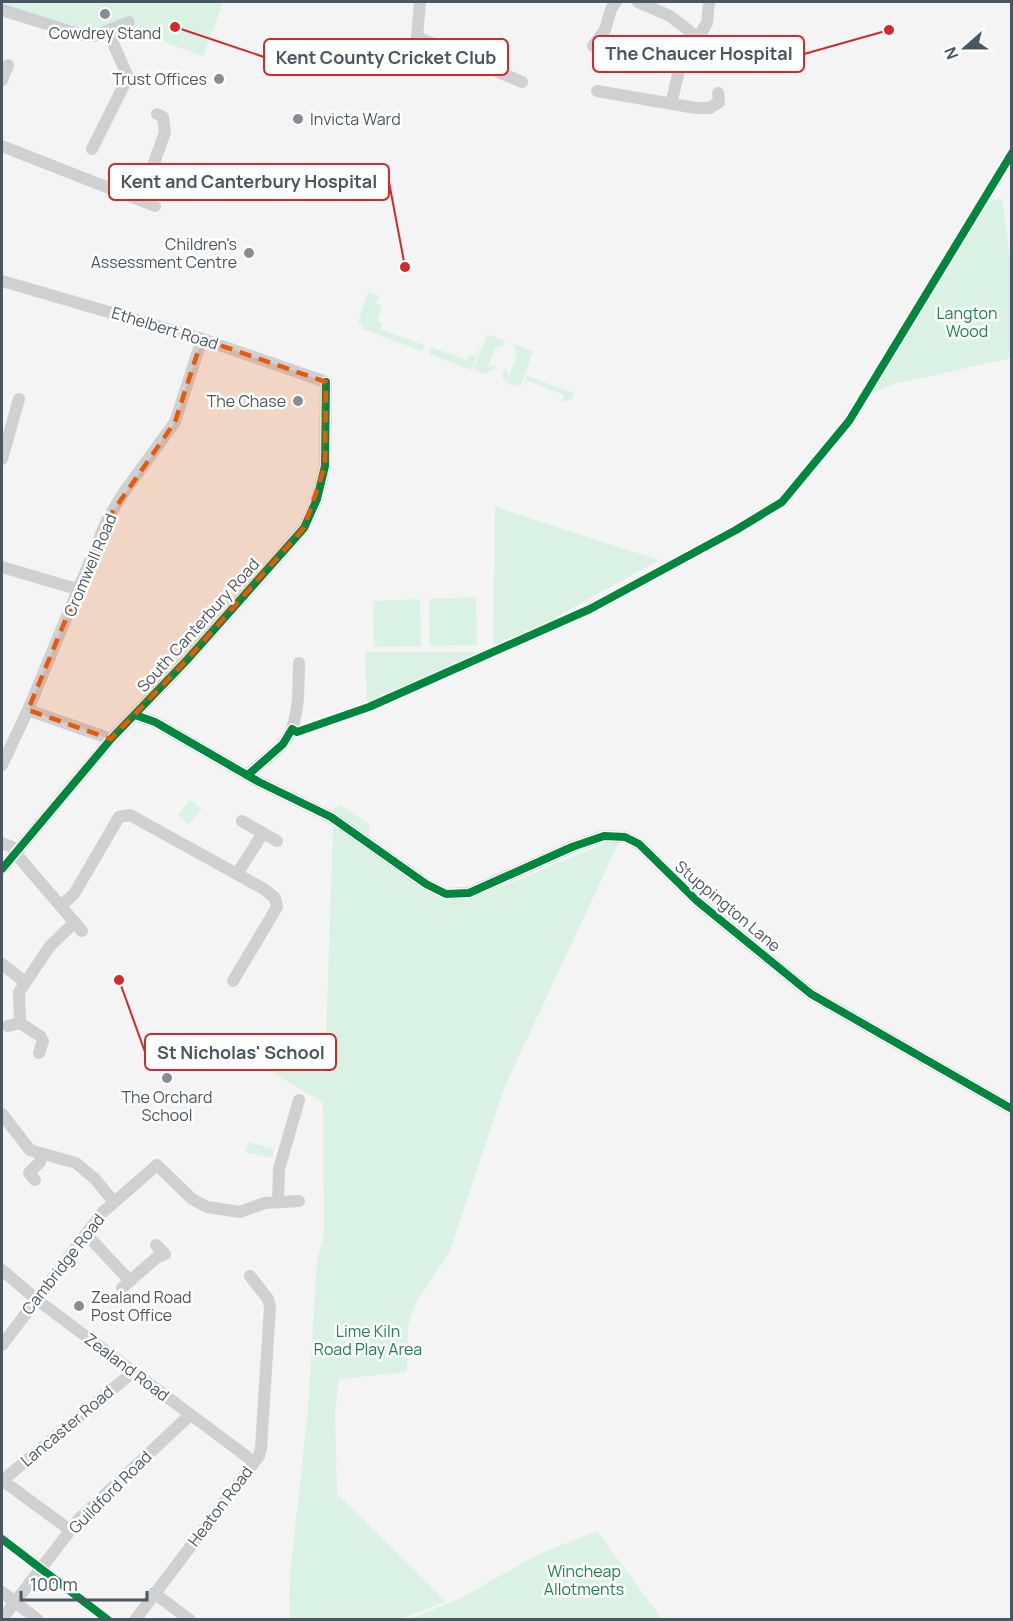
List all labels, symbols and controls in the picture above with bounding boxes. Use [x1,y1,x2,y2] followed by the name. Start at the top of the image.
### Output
[98,7,112,21] marker: Cowdrey Stand
[935,18,995,78] north arrow
[49,22,161,44] place label: Cowdrey Stand
[593,36,804,72] callout: The Chaucer Hospital
[264,39,508,75] callout: Kent County Cricket Club
[605,41,793,65] text: The Chaucer Hospital
[939,44,963,63] text: N
[276,45,496,69] text: Kent County Cricket Club
[112,68,207,90] place label: Trust Offices
[212,72,226,86] marker: Trust Offices
[310,108,401,130] place label: Invicta Ward
[291,112,305,126] marker: Invicta Ward
[109,164,389,200] callout: Kent and Canterbury Hospital
[121,169,377,193] text: Kent and Canterbury Hospital
[91,233,237,273] place label: Children's Assessment Centre
[242,246,256,260] marker: Children's Assessment Centre
[109,301,221,355] street label: Ethelbert Road
[936,302,998,342] park label: Langton Wood
[207,390,286,412] place label: The Chase
[291,394,305,408] marker: The Chase
[58,510,122,620] street label: Cromwell Road
[132,553,264,697] street label: South Canterbury Road
[671,855,785,957] street label: Stuppington Lane
[145,1034,336,1070] callout: St Nicholas' School
[157,1040,325,1064] text: St Nicholas' School
[160,1071,174,1085] marker: The Orchard School
[121,1086,213,1126] place label: The Orchard School
[17,1209,109,1319] street label: Cambridge Road
[91,1286,192,1326] place label: Zealand Road Post Office
[72,1299,86,1313] marker: Zealand Road Post Office
[314,1320,422,1360] park label: Lime Kiln Road Play Area
[80,1328,174,1406] street label: Zealand Road
[16,1381,118,1471] street label: Lancaster Road
[64,1446,156,1538] street label: Guildford Road
[183,1461,257,1551] street label: Heaton Road
[544,1560,624,1600] park label: Wincheap Allotments
[21,1564,147,1602] scale bar
[30,1572,78,1596] text: 100 m

